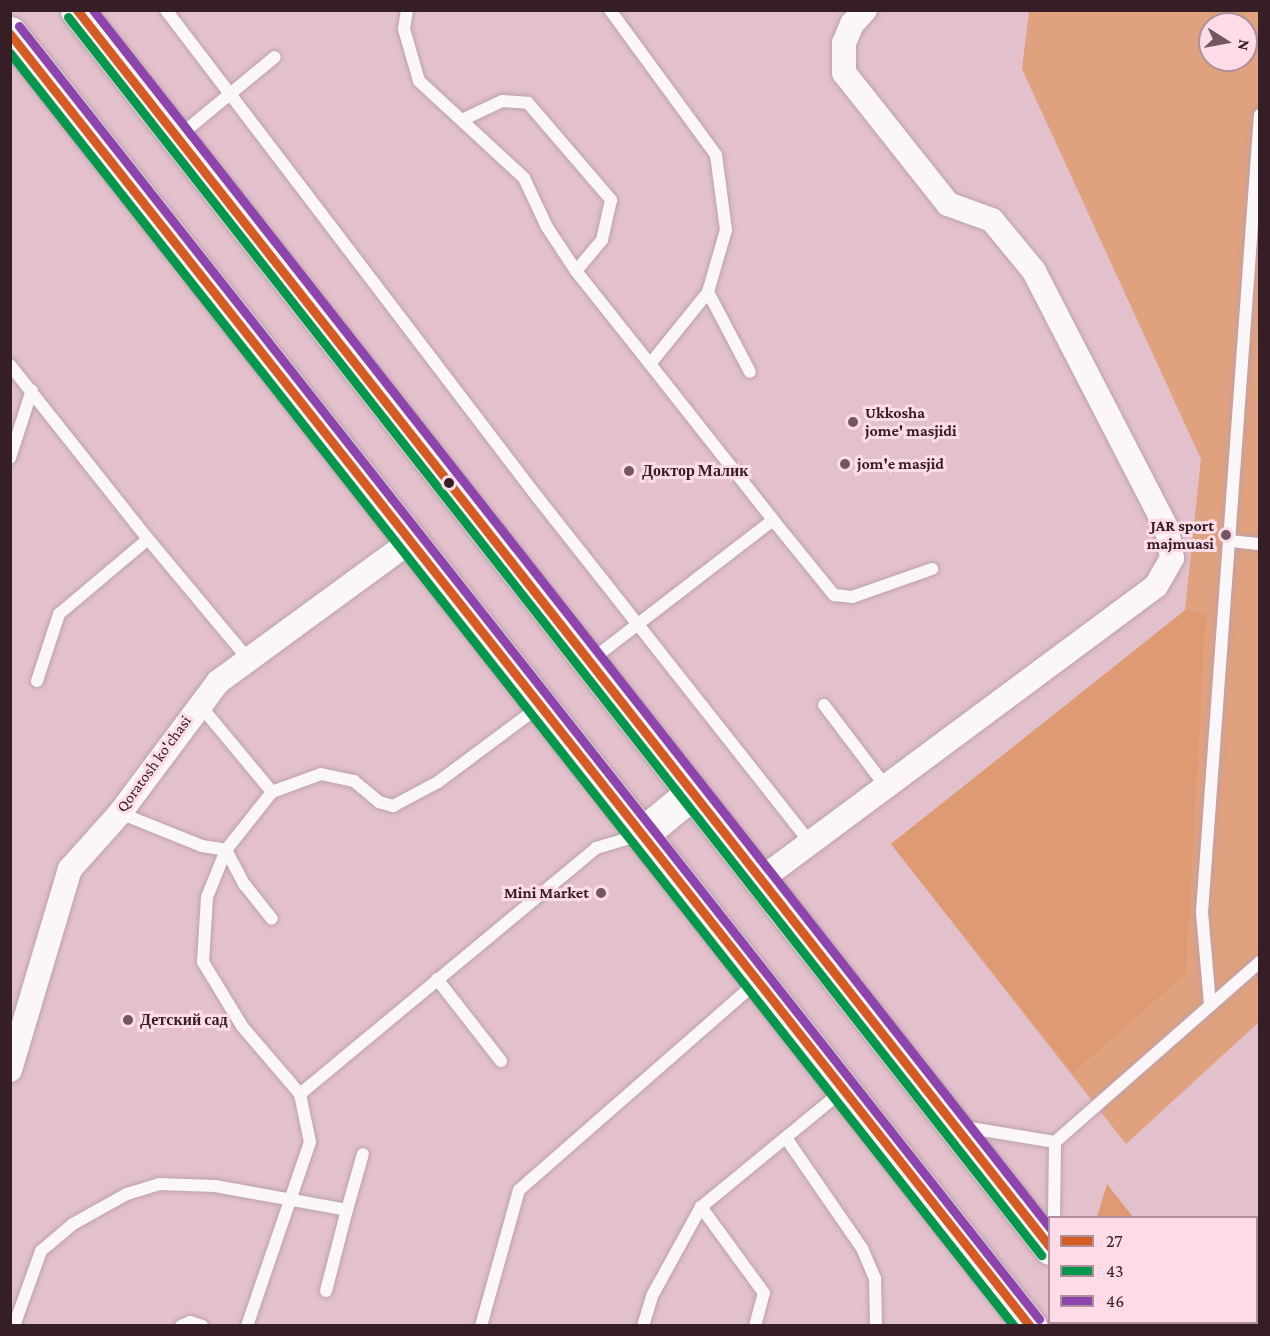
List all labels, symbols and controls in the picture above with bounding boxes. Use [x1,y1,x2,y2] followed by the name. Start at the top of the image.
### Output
[1198,12,1258,72] north arrow
[1235,38,1254,52] text: N
[865,403,957,441] place label: Ukkosha jome' masjidi
[846,415,860,429] marker: Ukkosha jome' masjidi
[857,454,944,474] place label: jom'e masjid
[838,457,852,471] marker: jom'e masjid
[642,461,749,481] place label: Доктор Малик
[620,462,638,480] marker: Доктор Малик
[443,477,455,489] unlabelled marker
[1147,516,1214,554] place label: JAR sport majmuasi
[1219,528,1233,542] marker: JAR sport majmuasi
[113,712,195,816] street label: Qoratosh ko'chasi
[504,883,589,903] place label: Mini Market
[594,886,608,900] marker: Mini Market
[140,1010,228,1030] place label: Детский сад
[121,1013,135,1027] marker: Детский сад
[1048,1216,1258,1324] legend
[1106,1231,1123,1251] text: 27
[1106,1261,1124,1281] text: 43
[1106,1291,1124,1311] text: 46

